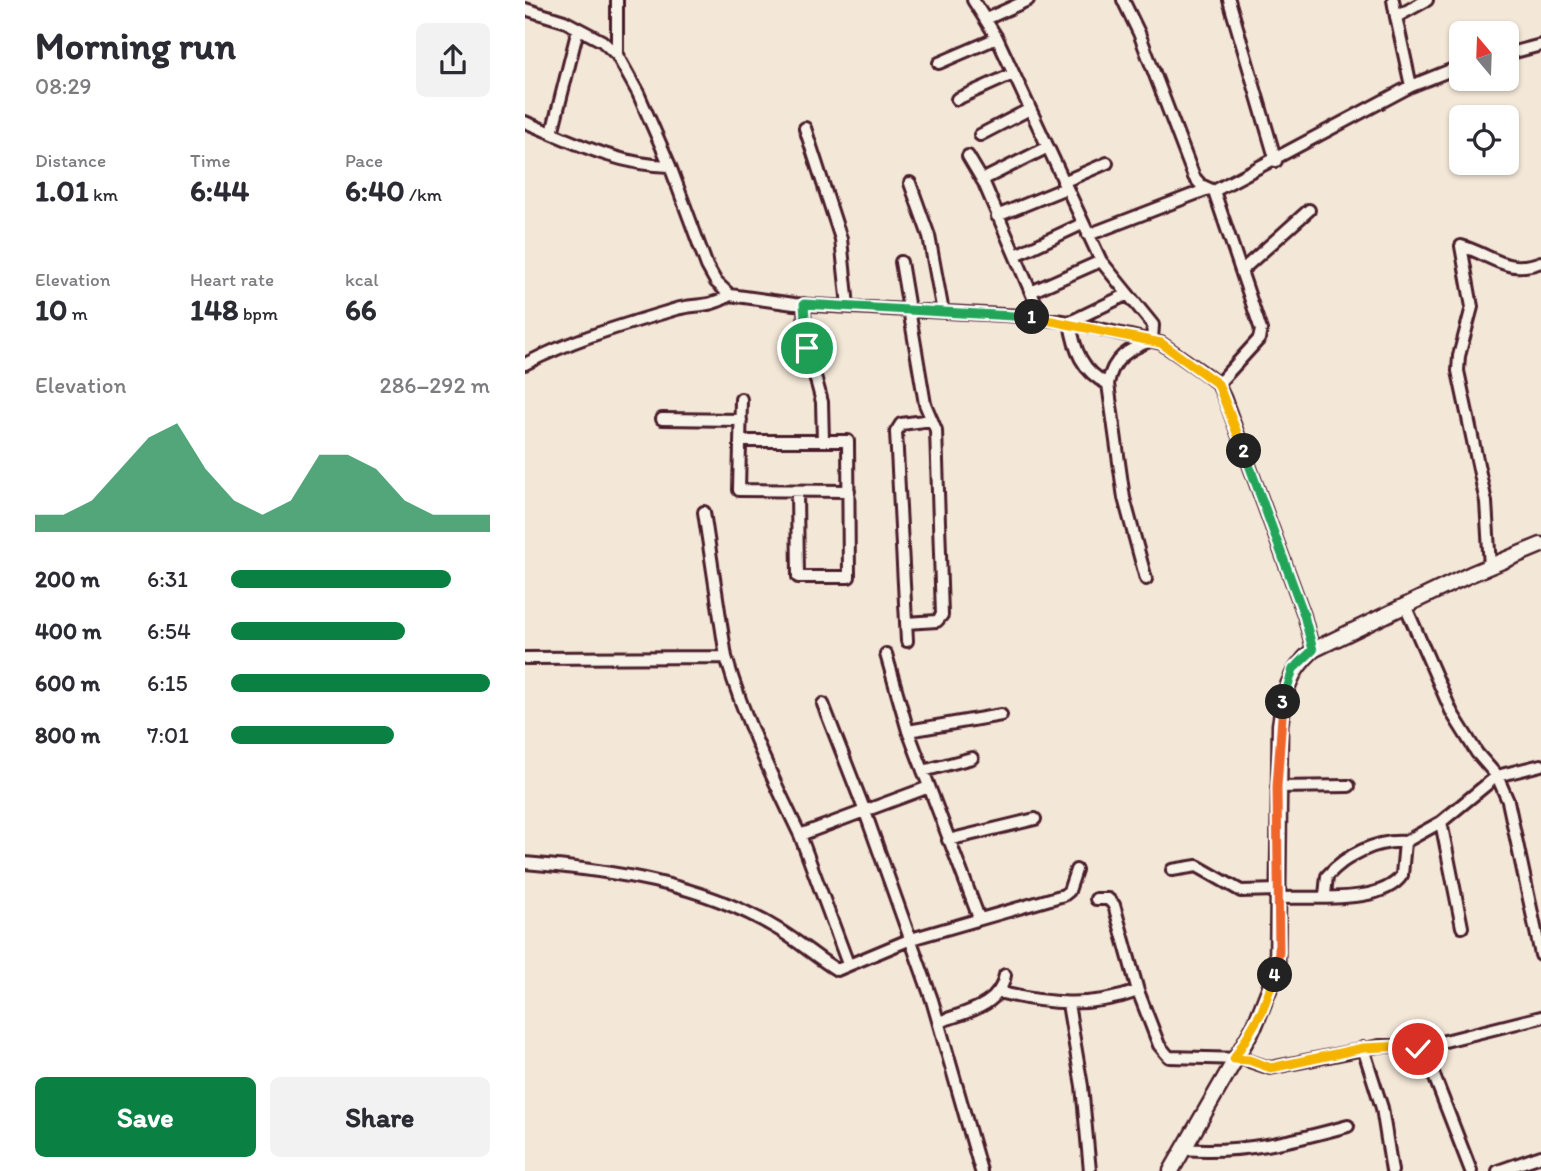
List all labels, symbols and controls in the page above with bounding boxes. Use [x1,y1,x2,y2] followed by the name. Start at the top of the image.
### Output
[1449,21,1519,91] north arrow
[1449,21,1519,175] map controls
[35,23,236,69] text: Morning run
[416,23,490,97] button: share
[35,72,92,100] text: 08:29
[1449,105,1519,175] button: locate
[35,149,106,172] text: Distance
[190,149,231,172] text: Time
[345,149,383,172] text: Pace
[35,172,89,209] text: 1.01
[190,172,249,209] text: 6:44
[345,172,405,209] text: 6:40
[89,183,118,206] text: km
[405,183,442,206] text: /km
[35,268,111,291] text: Elevation
[190,268,274,291] text: Heart rate
[345,268,379,291] text: kcal
[35,291,67,328] text: 10
[190,291,238,328] text: 148
[345,291,377,328] text: 66
[1015,300,1049,334] pin: 1
[67,302,88,325] text: m
[238,302,278,325] text: bpm
[1027,305,1036,328] text: 1
[777,318,837,378] pin
[788,329,826,367] icon: arrive
[35,371,126,399] text: Elevation
[380,371,490,399] text: 286–292 m
[1227,434,1261,468] pin: 2
[1239,439,1249,462] text: 2
[35,565,100,593] text: 200 m
[147,565,188,593] text: 6:31
[35,617,102,645] text: 400 m
[147,617,191,645] text: 6:54
[35,669,100,697] text: 600 m
[147,669,188,697] text: 6:15
[1265,684,1301,720] pin: 3
[1277,690,1288,713] text: 3
[35,721,100,749] text: 800 m
[147,721,189,749] text: 7:01
[1257,958,1293,992] pin: 4
[1269,963,1280,986] text: 4
[1388,1019,1448,1079] pin
[1399,1030,1437,1068] icon: check
[35,1077,256,1157] button: Save
[270,1077,490,1157] button: Share

